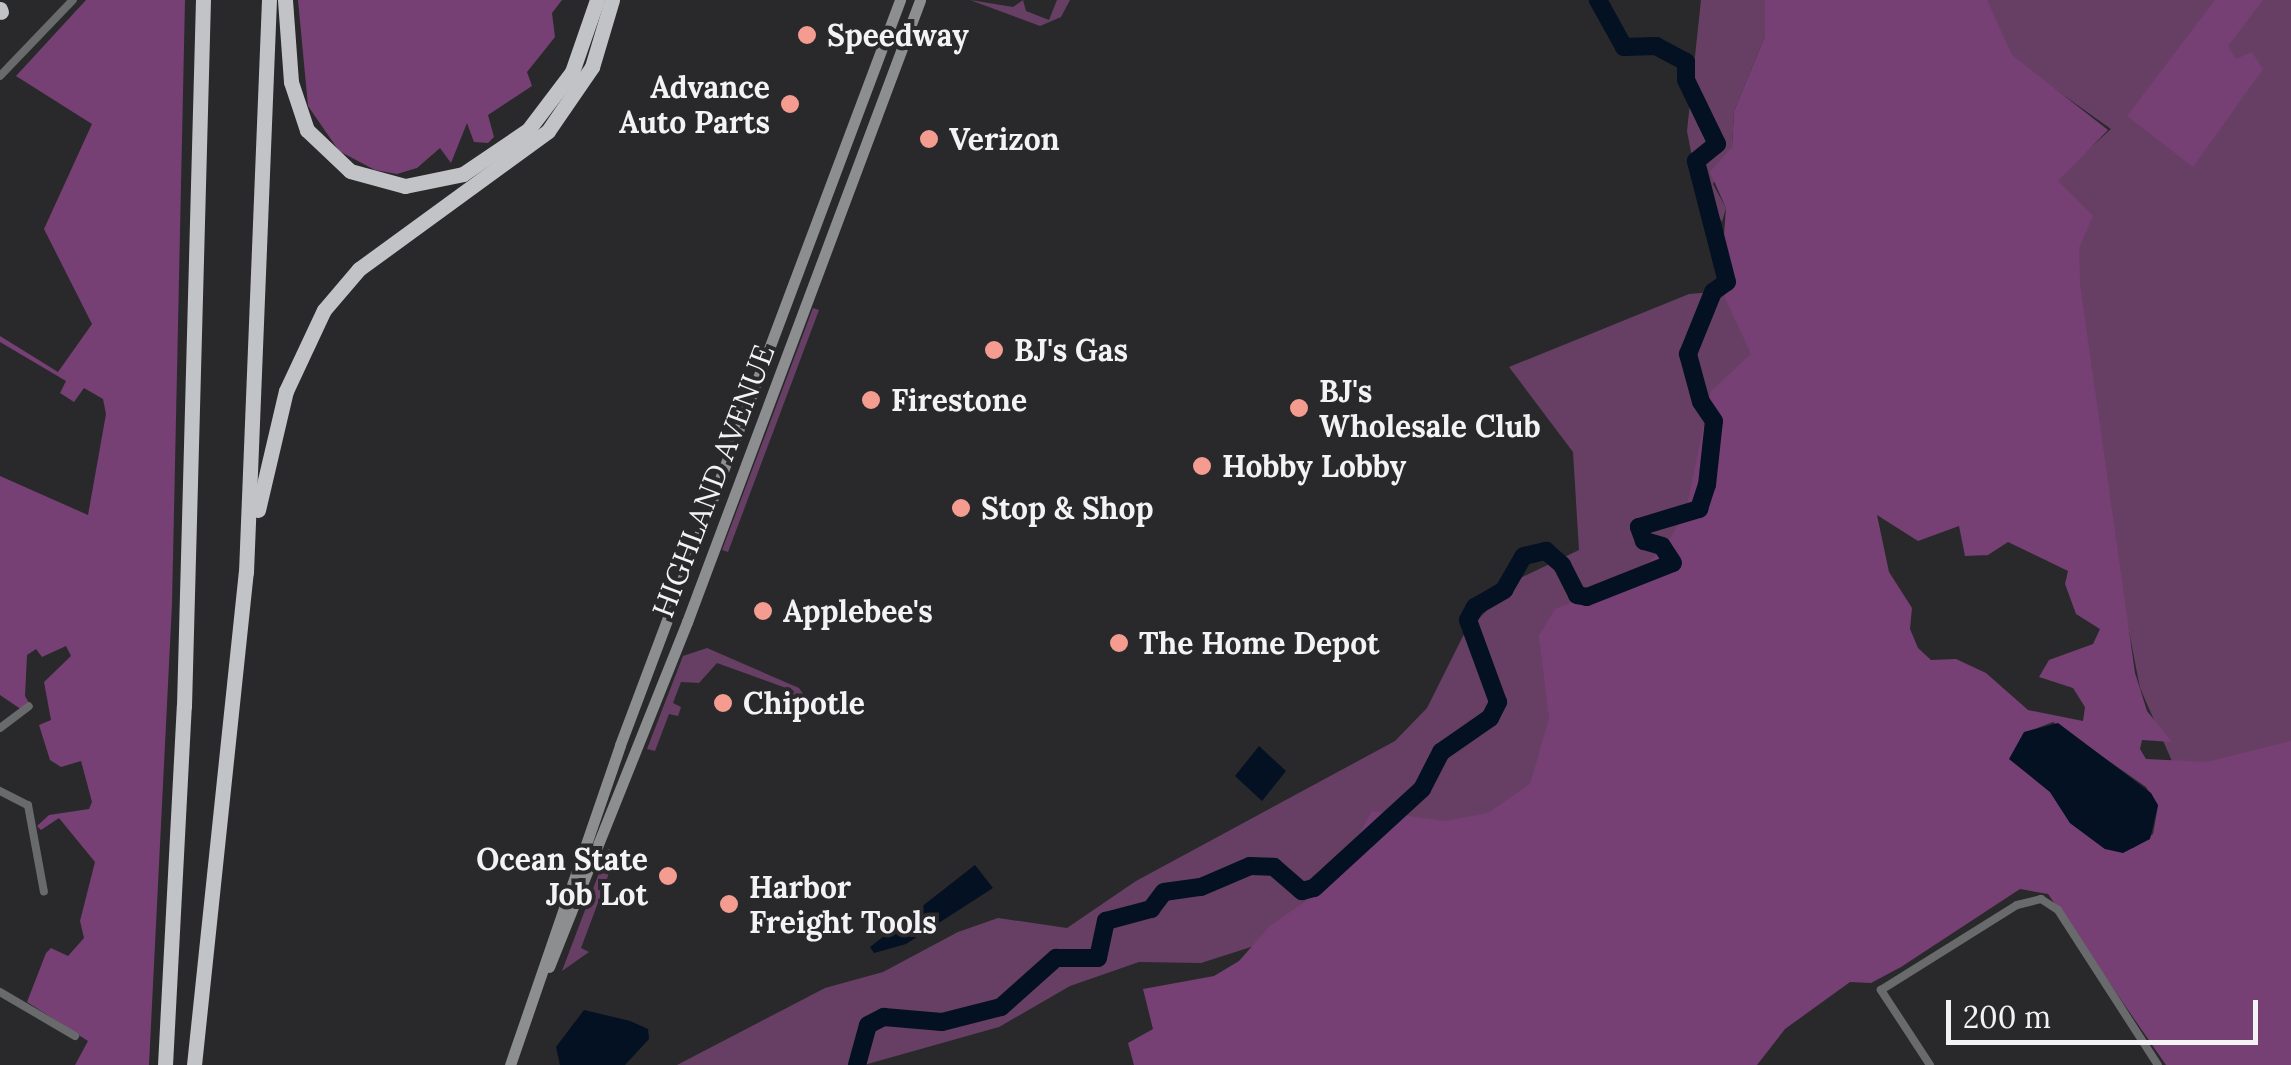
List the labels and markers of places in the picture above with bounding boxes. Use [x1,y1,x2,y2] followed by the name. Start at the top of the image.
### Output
[827,17,969,53] place label: Speedway
[796,24,818,46] marker: Speedway
[619,69,770,140] place label: Advance Auto Parts
[779,93,801,115] marker: Advance Auto Parts
[949,121,1060,157] place label: Verizon
[918,128,940,150] marker: Verizon
[1014,332,1128,368] place label: BJ's Gas
[983,339,1005,361] marker: BJ's Gas
[1319,373,1541,444] place label: BJ's Wholesale Club
[891,382,1027,418] place label: Firestone
[860,389,882,411] marker: Firestone
[1288,397,1310,419] marker: BJ's Wholesale Club
[1222,448,1406,484] place label: Hobby Lobby
[1191,455,1213,477] marker: Hobby Lobby
[981,490,1153,526] place label: Stop & Shop
[950,497,972,519] marker: Stop & Shop
[783,593,933,629] place label: Applebee's
[752,600,774,622] marker: Applebee's
[1139,625,1380,661] place label: The Home Depot
[1108,632,1130,654] marker: The Home Depot
[743,685,865,721] place label: Chipotle
[712,692,734,714] marker: Chipotle
[476,841,648,912] place label: Ocean State Job Lot
[657,865,679,887] marker: Ocean State Job Lot
[749,869,937,940] place label: Harbor Freight Tools
[718,893,740,915] marker: Harbor Freight Tools

